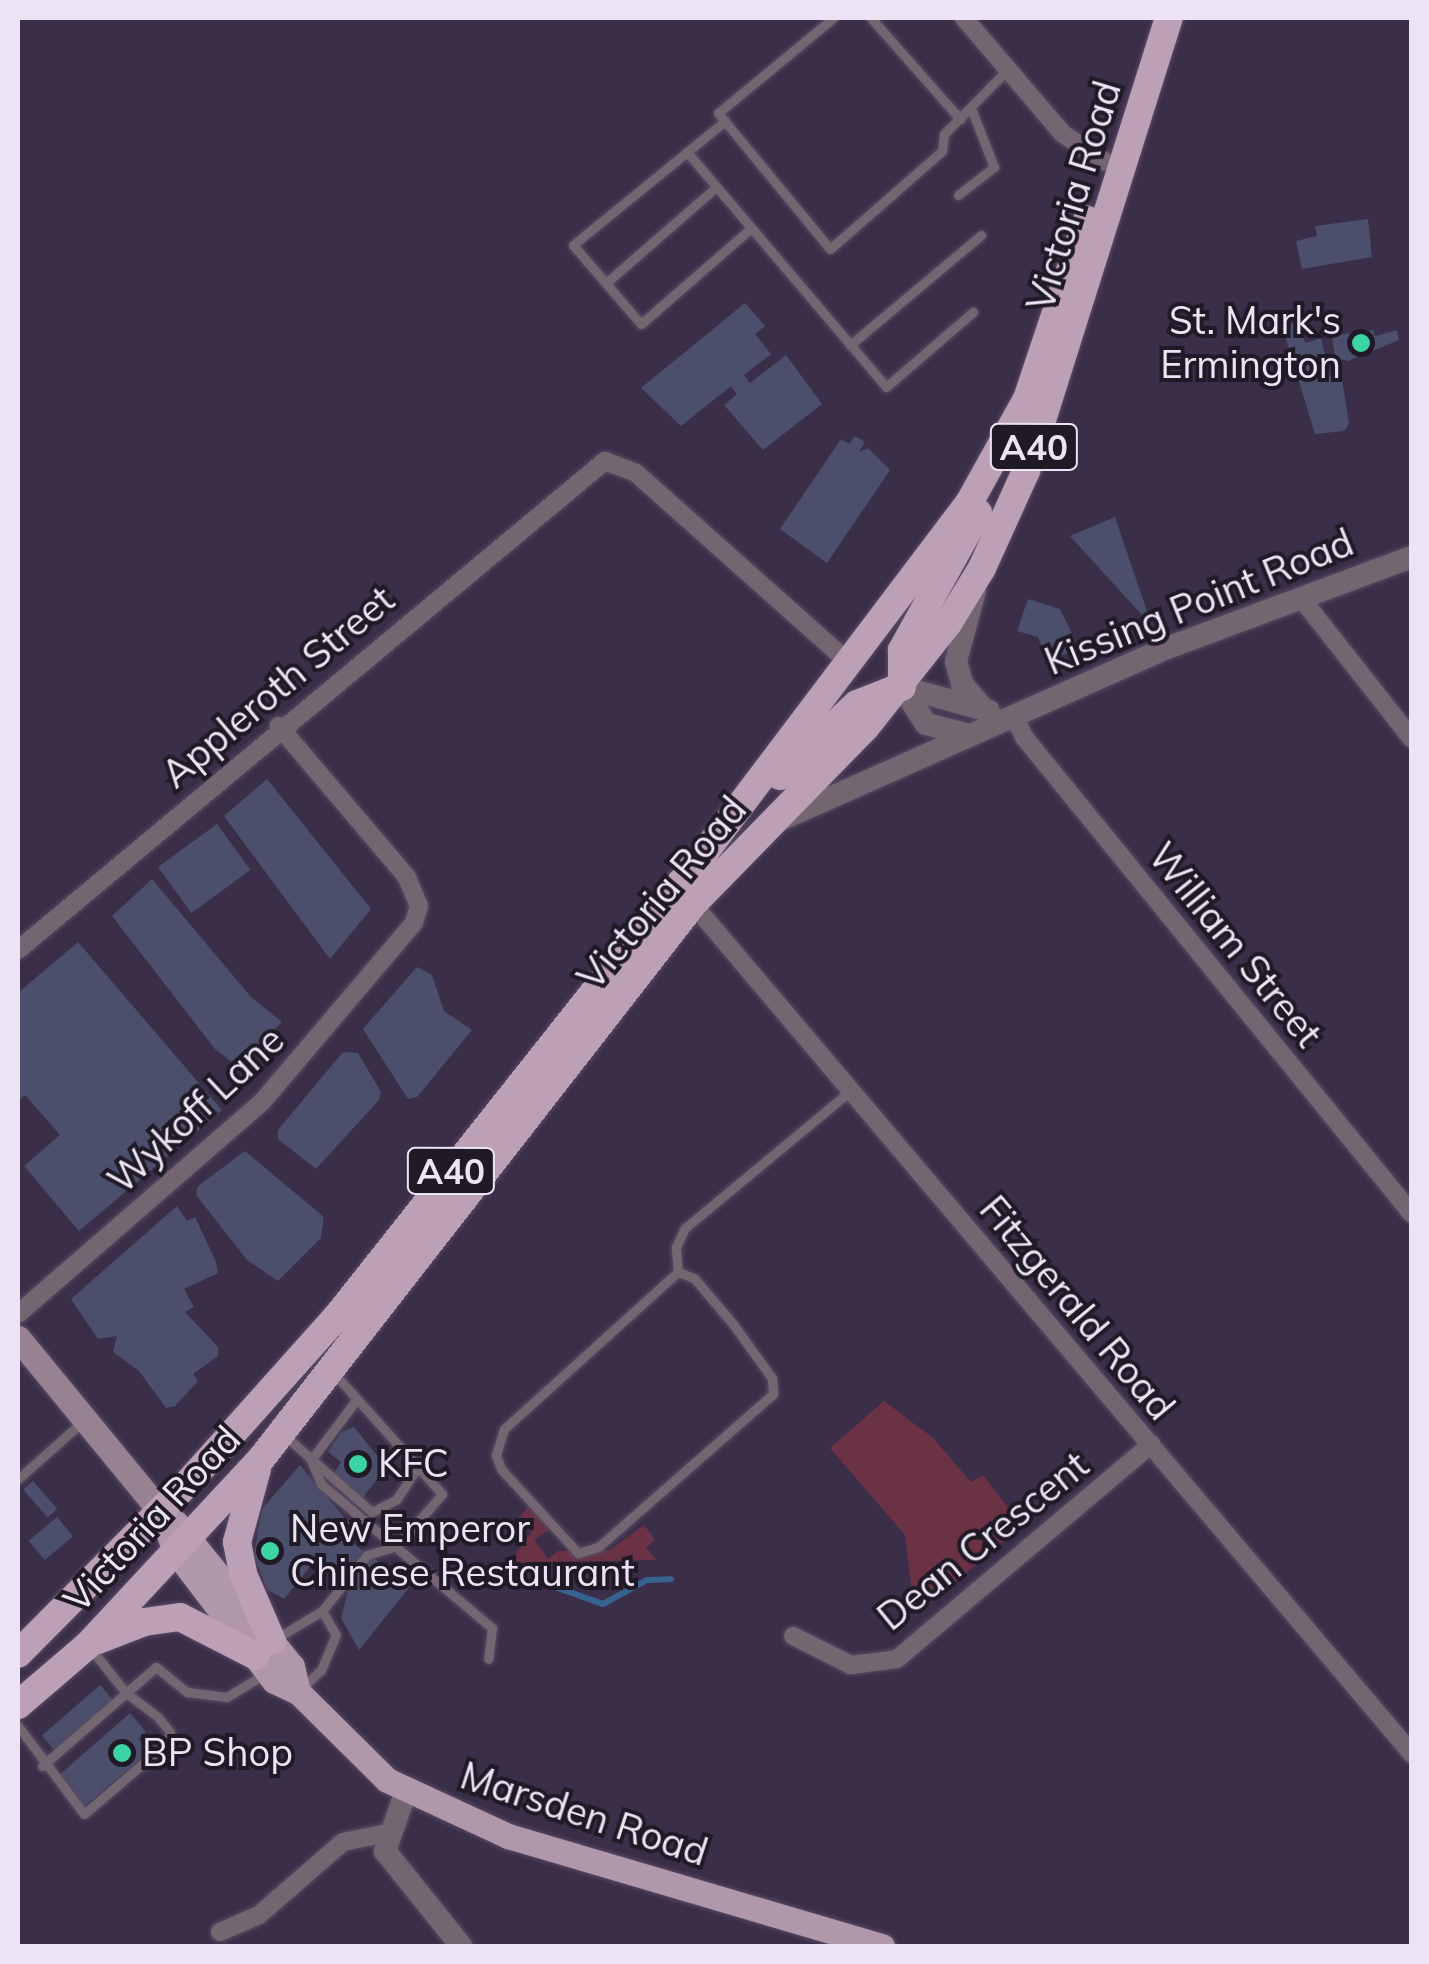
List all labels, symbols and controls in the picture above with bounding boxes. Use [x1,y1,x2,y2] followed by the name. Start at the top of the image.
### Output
[1017,76,1131,316] street label: Victoria Road
[1160,298,1341,388] place label: St. Mark's Ermington
[1350,332,1372,354] marker: St. Mark's Ermington
[989,417,1079,477] road number: A40
[1038,519,1360,685] street label: Kissing Point Road
[153,577,403,797] street label: Appleroth Street
[568,787,756,999] street label: Victoria Road
[1139,834,1331,1056] street label: William Street
[99,1017,293,1203] street label: Wykoff Lane
[406,1141,496,1201] road number: A40
[970,1187,1184,1429] street label: Fitzgerald Road
[54,1416,250,1622] street label: Victoria Road
[378,1441,449,1487] place label: KFC
[868,1442,1098,1640] street label: Dean Crescent
[347,1453,369,1475] marker: KFC
[290,1506,635,1596] place label: New Emperor Chinese Restaurant
[259,1540,281,1562] marker: New Emperor Chinese Restaurant
[142,1730,293,1776] place label: BP Shop
[111,1742,133,1764] marker: BP Shop
[455,1753,713,1875] street label: Marsden Road

